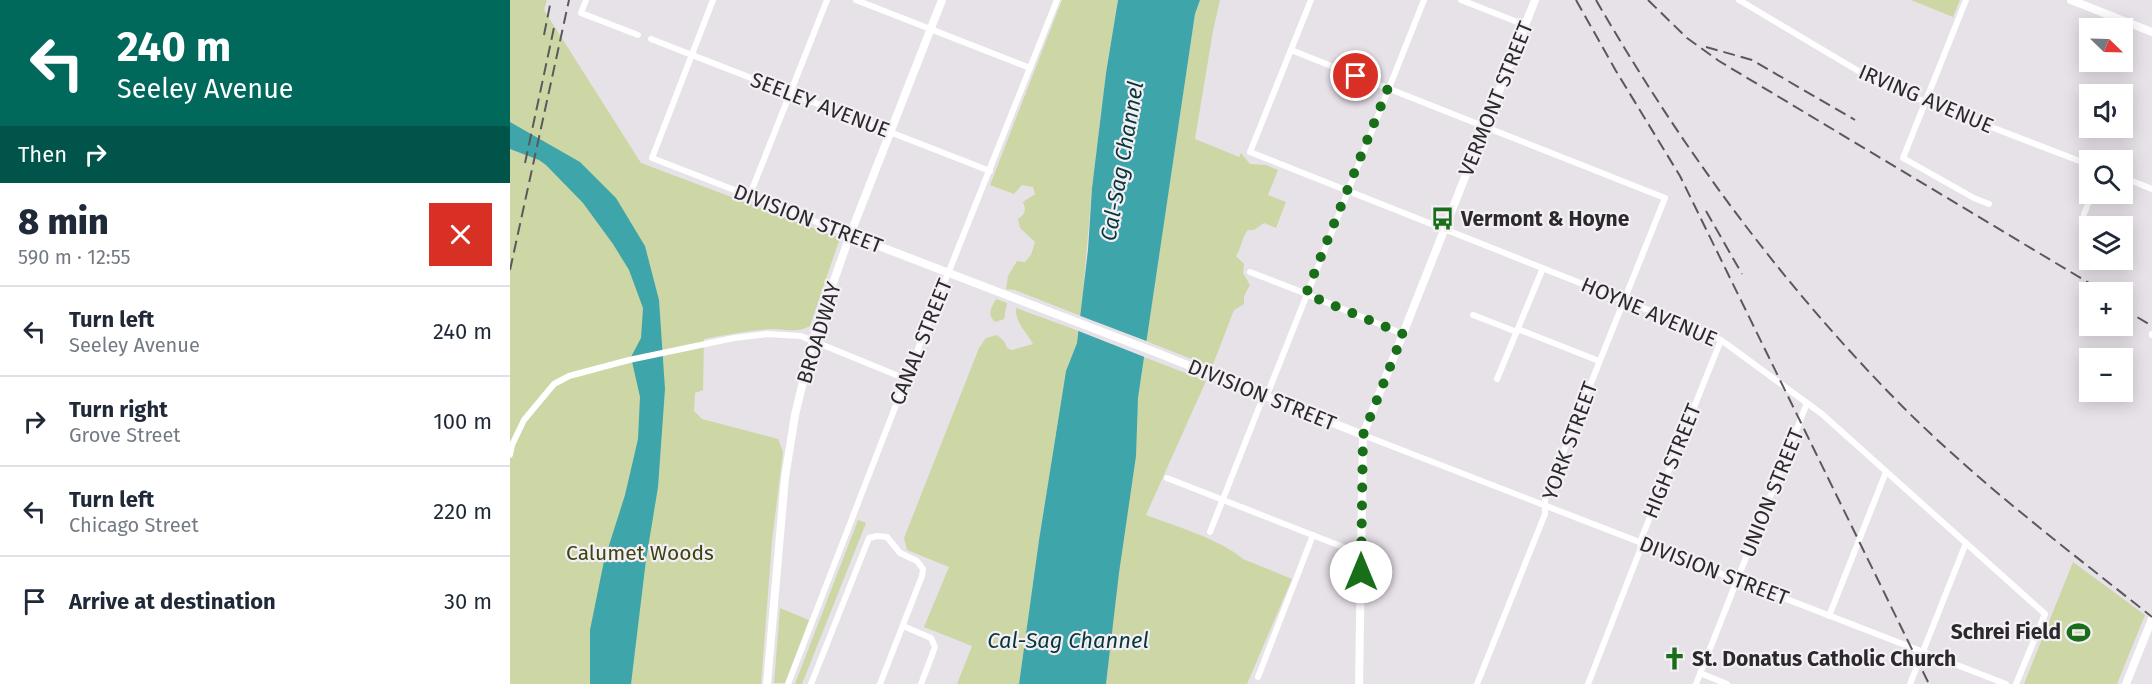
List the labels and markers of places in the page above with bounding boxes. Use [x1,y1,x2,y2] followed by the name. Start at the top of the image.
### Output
[1330,50,1381,101] pin
[1430,206,1456,232] bus stop icon: Vermont & Hoyne
[1460,206,1630,232] place label: Vermont & Hoyne
[1951,619,2061,645] place label: Schrei Field
[2066,619,2092,645] sports icon: Schrei Field
[1661,646,1687,672] church icon: St. Donatus Catholic Church
[1692,646,1956,672] place label: St. Donatus Catholic Church

